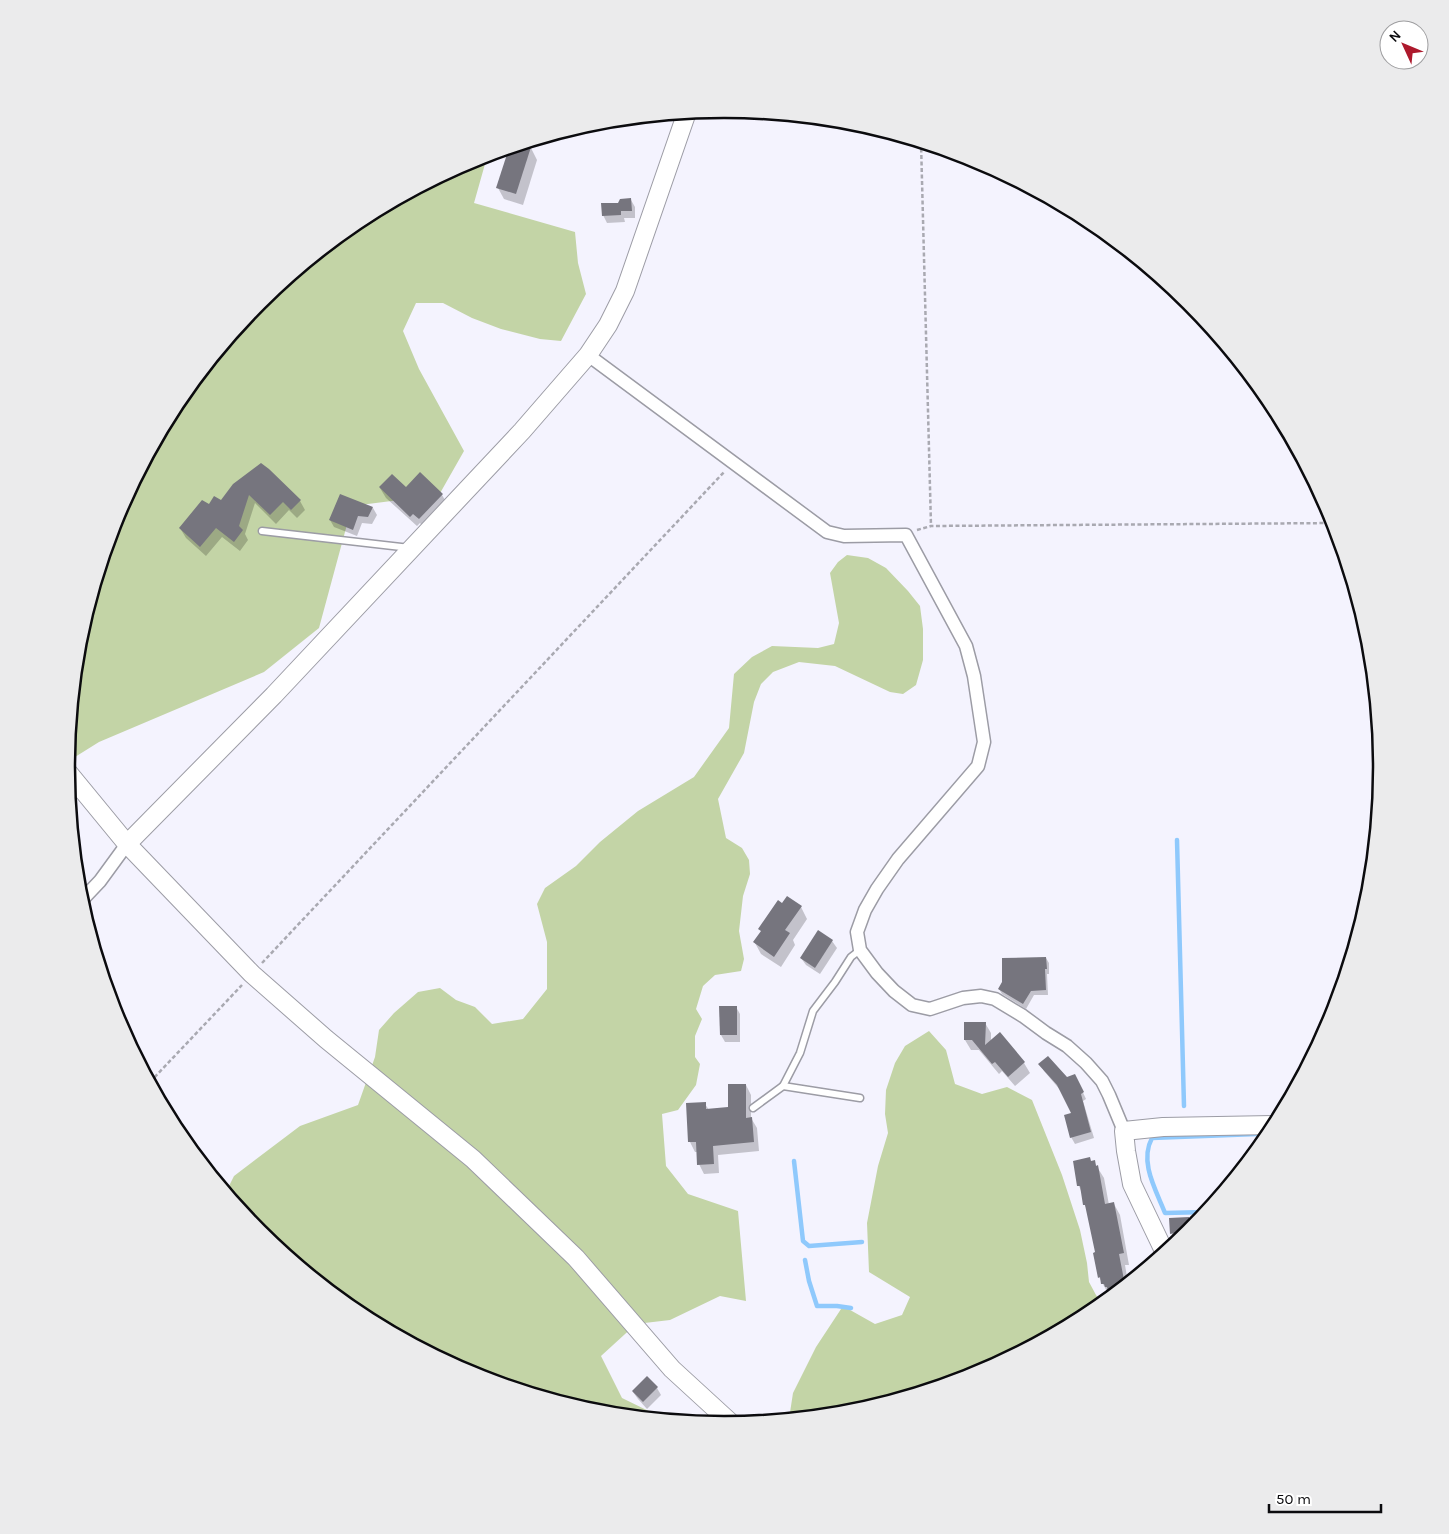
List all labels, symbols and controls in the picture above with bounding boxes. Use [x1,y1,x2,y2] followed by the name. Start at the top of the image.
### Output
[1379,20,1429,70] north arrow
[1385,27,1405,46] text: N
[1269,1482,1382,1514] scale bar
[1276,1490,1311,1508] text: 50 m

